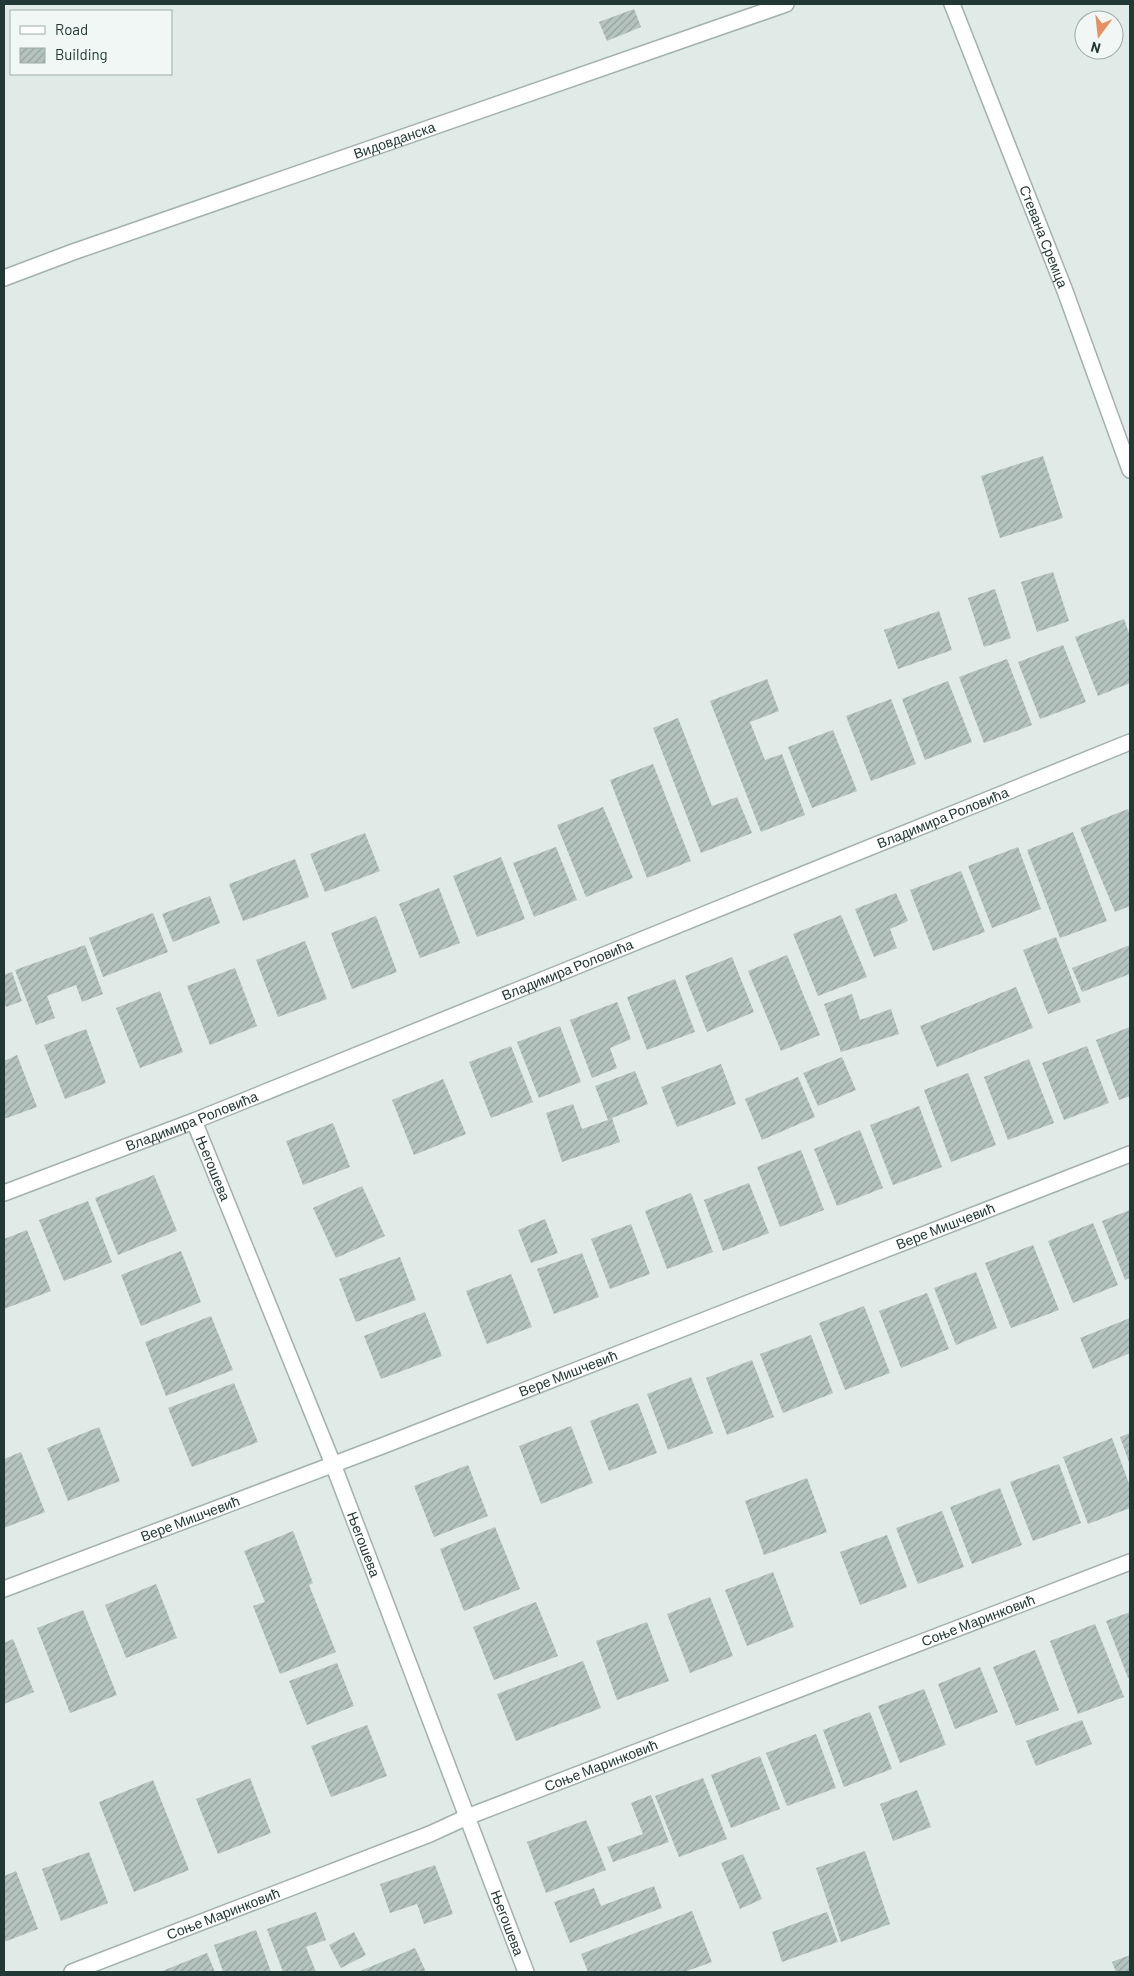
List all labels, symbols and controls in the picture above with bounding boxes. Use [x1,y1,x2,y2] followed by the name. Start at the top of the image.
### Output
[10,10,172,75] legend
[1074,10,1124,60] north arrow
[55,20,88,38] text: Road
[1089,39,1102,57] text: N
[55,45,108,63] text: Building
[351,118,438,162] street label: Видовданска
[1016,183,1072,290] street label: Стевана Сремца
[874,783,1011,852] street label: Владимира Роловића
[499,935,636,1004] street label: Владимира Роловића
[123,1087,260,1154] street label: Владимира Роловића
[193,1133,234,1203] street label: Његошева
[894,1199,997,1252] street label: Вере Мишчевић
[516,1346,620,1400] street label: Вере Мишчевић
[138,1492,242,1545] street label: Вере Мишчевић
[344,1509,384,1579] street label: Његошева
[919,1590,1037,1649] street label: Соње Маринковић
[542,1736,660,1794] street label: Соње Маринковић
[164,1884,282,1943] street label: Соње Маринковић
[488,1888,528,1958] street label: Његошева

